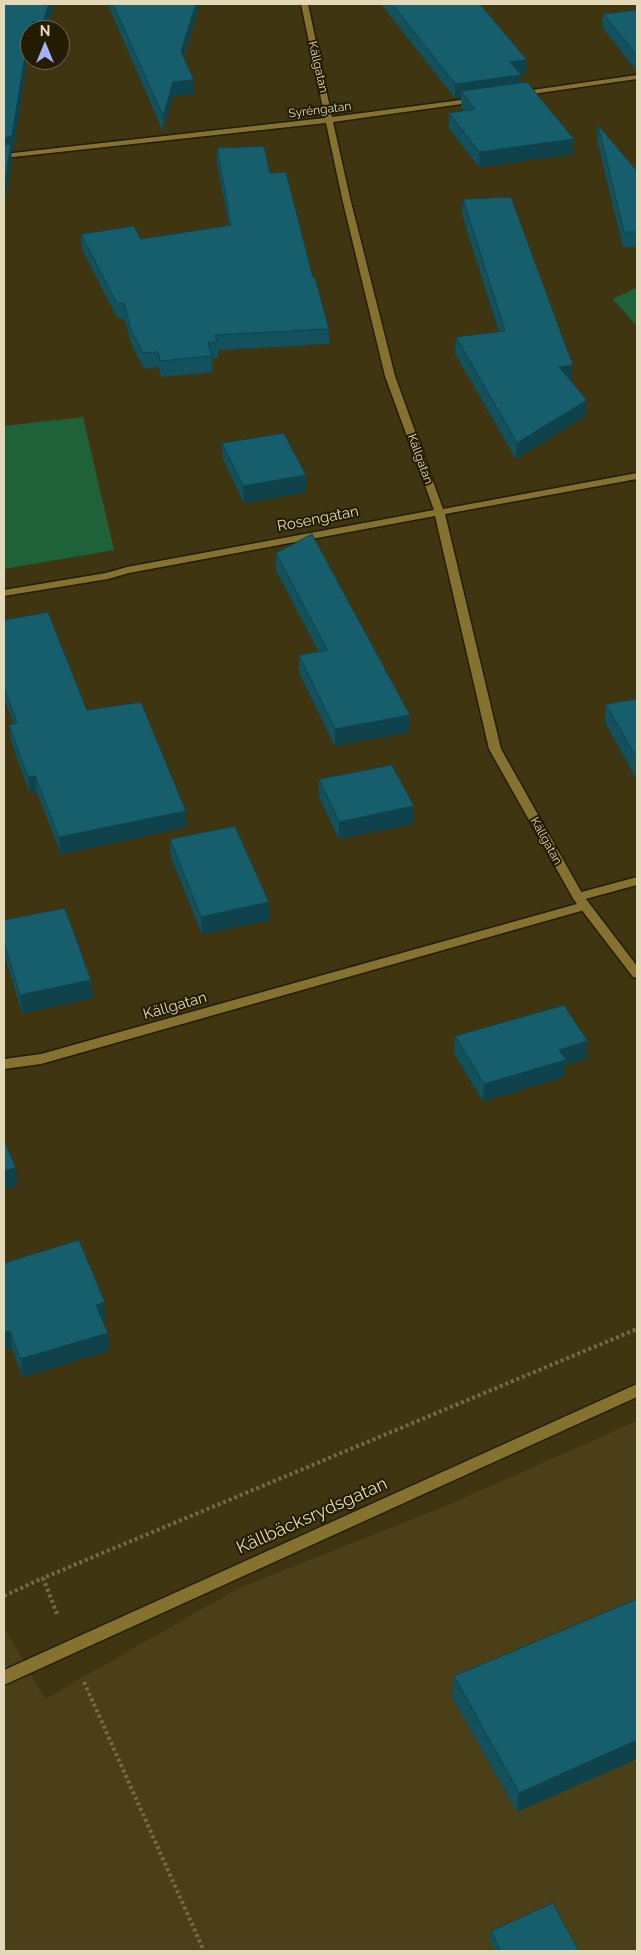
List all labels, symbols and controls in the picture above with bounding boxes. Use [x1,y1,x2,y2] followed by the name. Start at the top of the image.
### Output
[20,20,70,70] north arrow
[40,23,50,39] text: N
[305,40,331,94] street label: Källgatan
[288,99,352,121] street label: Syréngatan
[404,432,436,486] street label: Källgatan
[276,502,360,536] street label: Rosengatan
[527,815,565,867] street label: Källgatan
[141,988,209,1024] street label: Källgatan
[233,1473,391,1559] street label: Källbäcksrydsgatan

